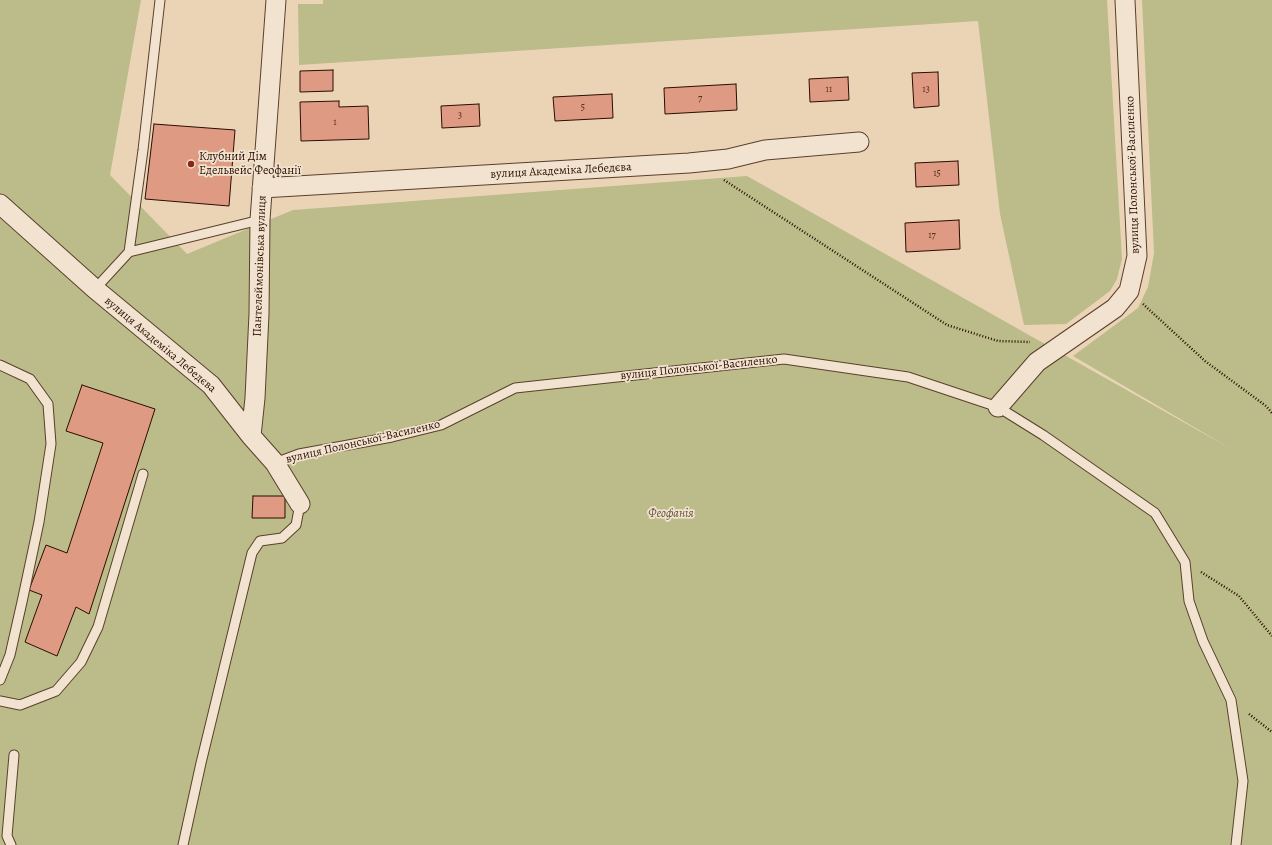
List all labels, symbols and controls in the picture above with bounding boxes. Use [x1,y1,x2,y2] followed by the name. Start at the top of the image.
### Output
[826,84,832,96] house number: 11
[922,84,930,96] house number: 13
[698,93,702,105] house number: 7
[1123,96,1143,254] street label: вулиця Полонської-Василенко
[581,102,585,114] house number: 5
[458,110,462,122] house number: 3
[333,117,337,129] house number: 1
[199,150,301,178] place label: Клубний Дім Едельвейс Феофанії
[186,159,196,169] marker: Клубний Дім Едельвейс Феофанії
[490,160,632,182] street label: вулиця Академіка Лебедєва
[933,168,941,180] house number: 15
[250,195,270,337] street label: Пантелеймонівська вулиця
[928,230,936,242] house number: 17
[101,294,219,396] street label: вулиця Академіка Лебедєва
[620,353,778,383] street label: вулиця Полонської-Василенко
[284,417,442,467] street label: вулиця Полонської-Василенко
[648,507,694,521] park label: Феофанія

